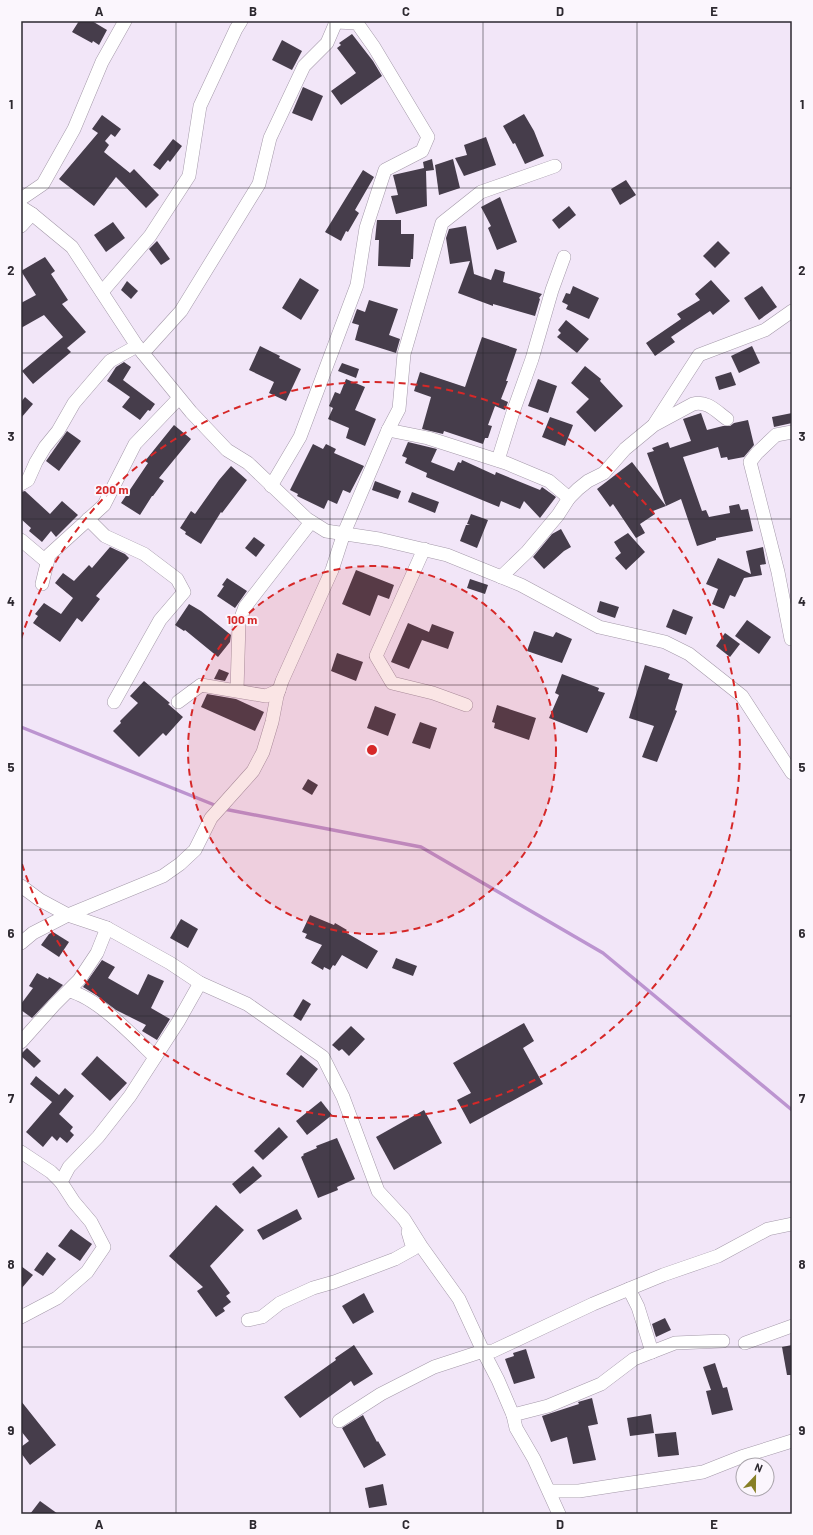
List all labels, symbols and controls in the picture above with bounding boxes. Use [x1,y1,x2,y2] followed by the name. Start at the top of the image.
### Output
[95,3,104,19] text: A
[249,3,257,19] text: B
[402,3,410,19] text: C
[556,3,564,19] text: D
[710,3,718,19] text: E
[9,96,13,112] text: 1
[800,96,804,112] text: 1
[7,262,15,278] text: 2
[798,262,806,278] text: 2
[7,428,15,444] text: 3
[798,428,806,444] text: 3
[96,482,128,496] text: 200 m
[7,593,15,609] text: 4
[798,593,806,609] text: 4
[227,612,257,626] text: 100 m
[365,743,379,757] centre of rings
[7,759,15,775] text: 5
[798,759,806,775] text: 5
[8,925,15,941] text: 6
[799,925,806,941] text: 6
[8,1090,15,1106] text: 7
[799,1090,806,1106] text: 7
[7,1256,15,1272] text: 8
[798,1256,806,1272] text: 8
[8,1422,15,1438] text: 9
[799,1422,806,1438] text: 9
[735,1457,775,1497] north arrow
[753,1460,765,1475] text: N
[95,1516,104,1532] text: A
[249,1516,257,1532] text: B
[402,1516,410,1532] text: C
[556,1516,564,1532] text: D
[710,1516,718,1532] text: E

